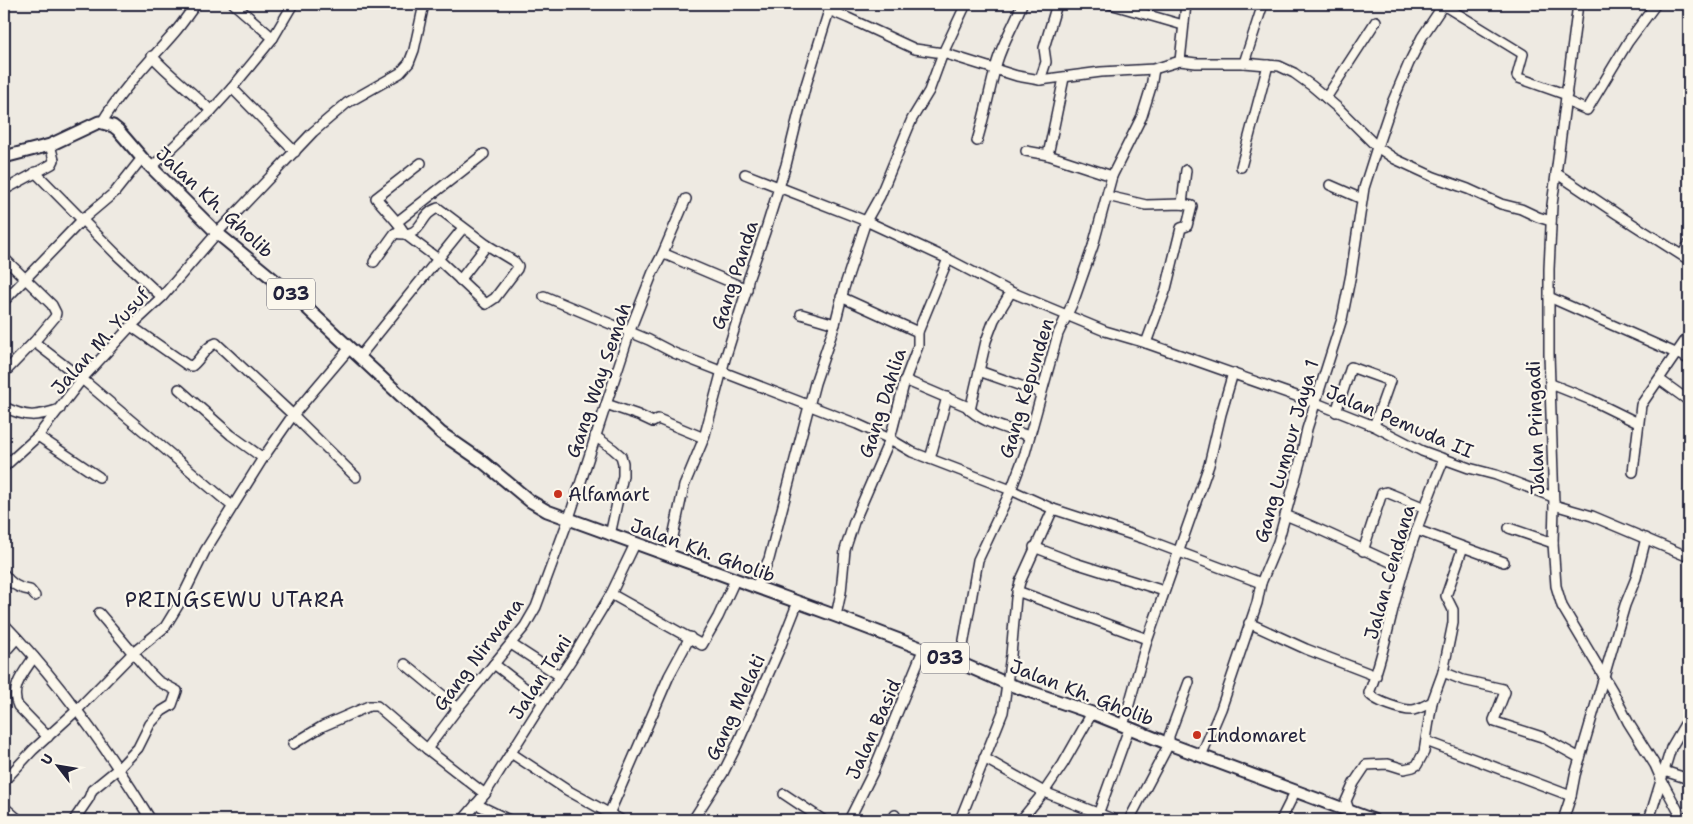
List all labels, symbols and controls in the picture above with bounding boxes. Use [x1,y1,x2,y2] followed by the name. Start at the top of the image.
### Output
[150,141,279,264] street label: Jalan Kh. Gholib
[705,217,764,333] street label: Gang Panda
[267,278,315,310] road number: 033
[46,282,156,400] street label: Jalan M. Yusuf
[560,299,637,461] street label: Gang Way Semah
[993,315,1060,461] street label: Gang Kepunden
[853,345,912,461] street label: Gang Dahlia
[1248,357,1325,546] street label: Gang Lumpur Jaya 1
[1521,360,1550,496] street label: Jalan Pringadi
[1322,379,1477,464] street label: Jalan Pemuda II
[568,482,650,507] place label: Alfamart
[552,488,564,500] marker: Alfamart
[1358,502,1421,643] street label: Jalan Cendana
[627,513,779,588] street label: Jalan Kh. Gholib
[125,586,345,614] district label: PRINGSEWU UTARA
[428,593,529,716] street label: Gang Nirwana
[504,630,577,725] street label: Jalan Tani
[921,642,969,674] road number: 033
[700,650,771,765] street label: Gang Melati
[1006,653,1158,731] street label: Jalan Kh. Gholib
[840,675,907,783] street label: Jalan Basid
[1207,723,1307,748] place label: Indomaret
[1191,729,1203,741] marker: Indomaret
[32,742,82,792] north arrow
[37,751,57,768] text: U

